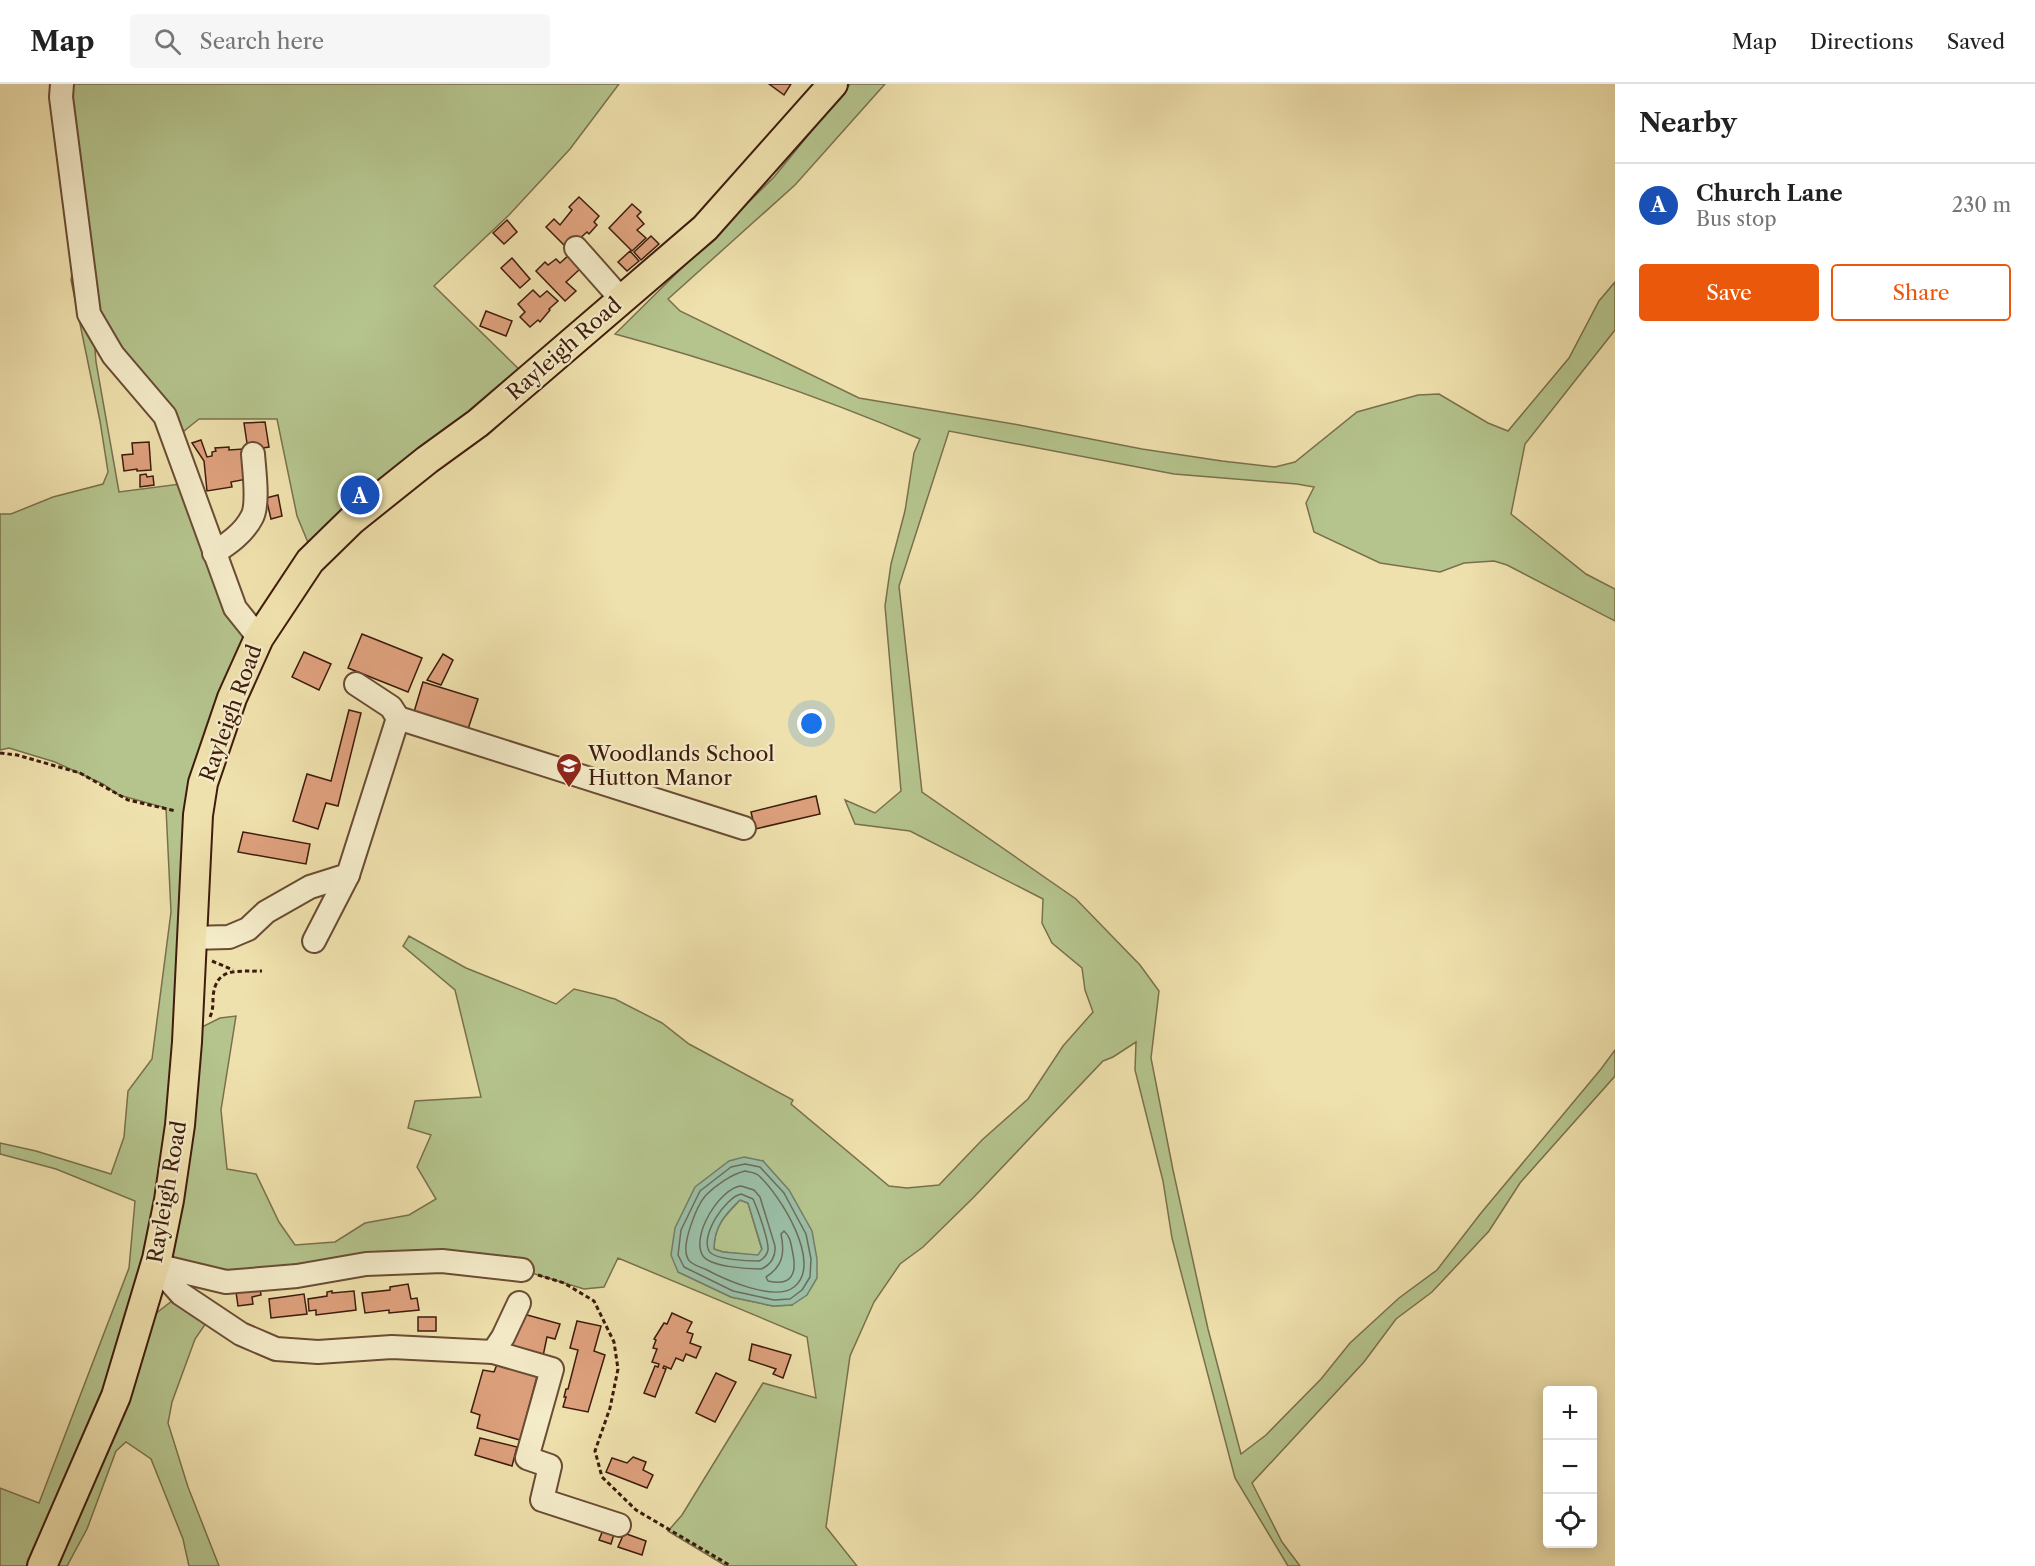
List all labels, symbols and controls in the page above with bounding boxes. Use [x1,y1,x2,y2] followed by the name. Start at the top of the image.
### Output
[130,14,550,68] search box
[30,24,94,58] text: Map
[151,25,184,58] icon: search
[199,28,324,55] text: Search here
[1732,29,1777,54] text: Map
[1810,29,1914,54] text: Directions
[1947,29,2005,54] text: Saved
[1639,107,1737,139] text: Nearby
[1696,180,1843,207] text: Church Lane
[1651,193,1666,217] text: A
[1952,193,2011,217] text: 230 m
[1696,207,1777,231] text: Bus stop
[1639,264,1819,321] button: Save
[1831,264,2011,321] button: Share
[501,292,626,405] street label: Rayleigh Road
[340,472,380,518] pin: A
[194,641,267,785] street label: Rayleigh Road
[797,709,826,738] your location
[587,741,775,790] place label: Woodlands School Hutton Manor
[554,751,584,789] school or university icon: Woodlands School Hutton Manor
[142,1119,191,1265] street label: Rayleigh Road
[1543,1386,1597,1548] map controls
[1543,1386,1597,1440] button: +
[1543,1440,1597,1494] button: −
[1543,1494,1597,1548] button: locate

